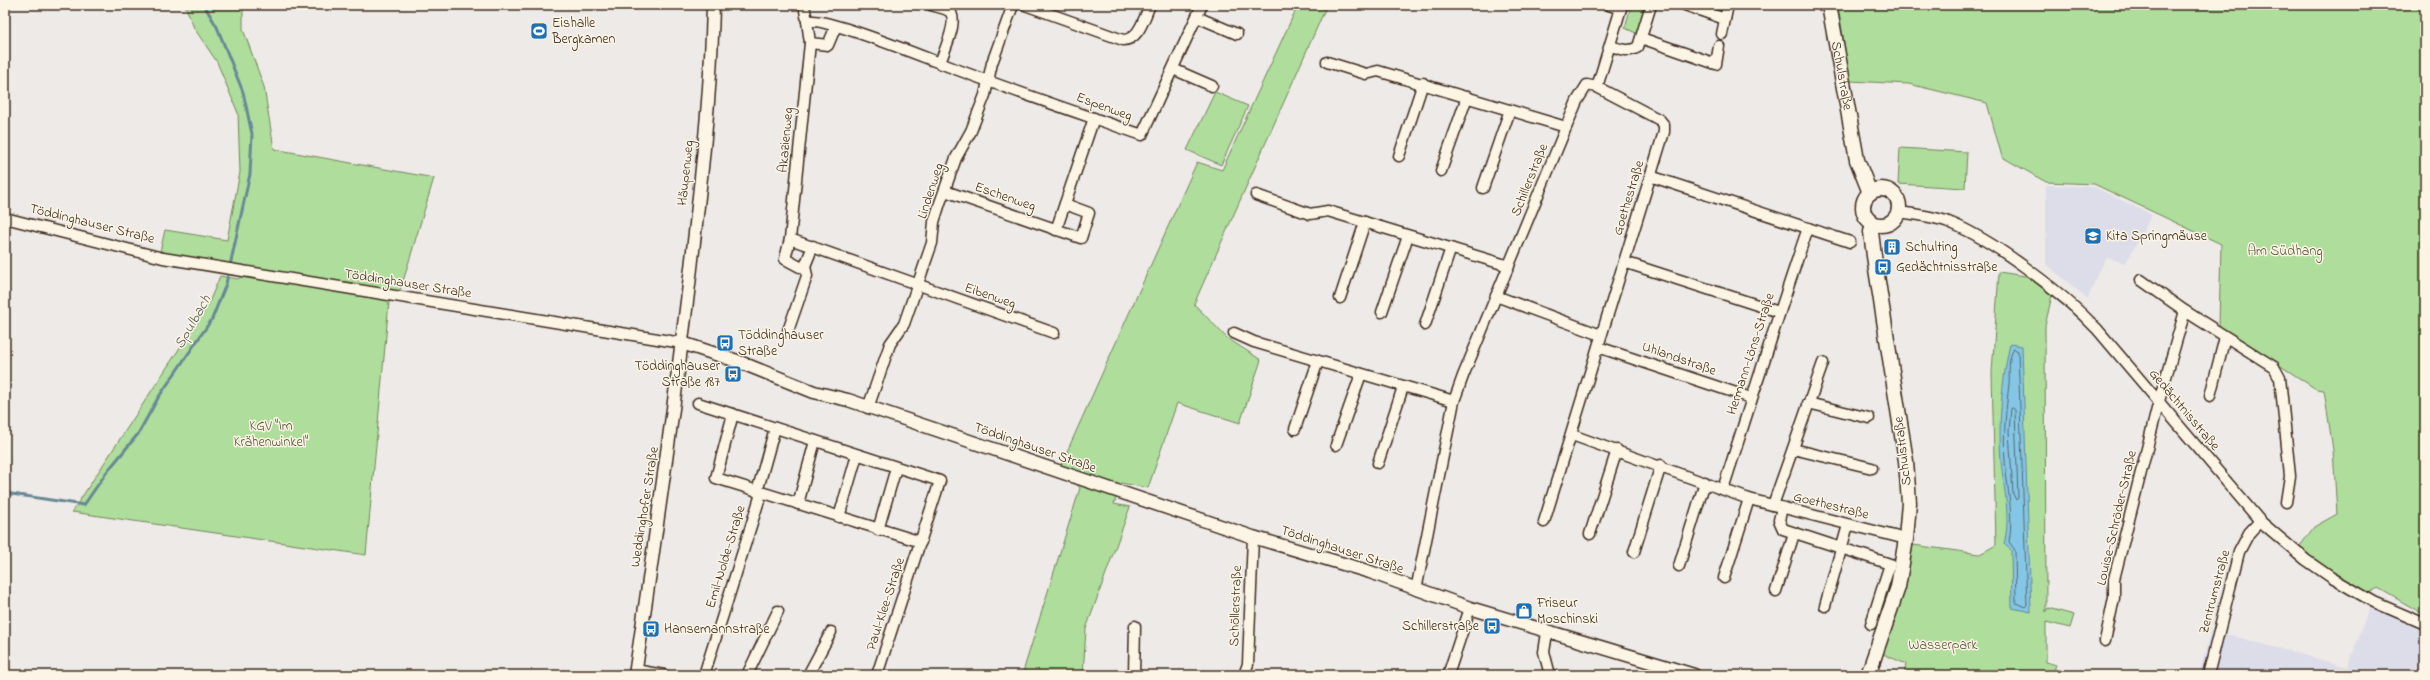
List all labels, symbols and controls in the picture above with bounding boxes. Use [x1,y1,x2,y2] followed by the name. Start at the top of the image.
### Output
[551,13,616,51] place label: Eishalle Bergkamen
[529,21,549,41] sports icon: Eishalle Bergkamen
[1825,40,1858,113] street label: Schulstraße
[1073,87,1135,128] street label: Espenweg
[773,106,800,174] street label: Akazienweg
[672,139,701,207] street label: Häupenweg
[1506,140,1554,220] street label: Schillerstraße
[1608,157,1651,238] street label: Goethestraße
[912,160,951,222] street label: Lindenweg
[971,177,1038,218] street label: Eschenweg
[27,198,157,251] street label: Töddinghauser Straße
[2083,226,2103,246] school or university icon: Kita Springmäuse
[2106,226,2208,248] place label: Kita Springmäuse
[1882,237,1902,257] building icon: Schulting
[1905,237,1958,259] place label: Schulting
[2247,241,2323,263] park label: Am Südhang
[1873,257,1893,277] bus stop icon: Gedächtnisstraße
[1896,257,1998,278] place label: Gedächtnisstraße
[343,264,474,306] street label: Töddinghauser Straße
[961,277,1019,316] street label: Eibenweg
[169,290,218,353] water label: Spulbach
[1721,290,1781,418] street label: Hermann-Löns-Straße
[738,325,824,362] place label: Töddinghauser Straße
[715,333,735,353] bus stop icon: Töddinghauser Straße
[1639,336,1720,382] street label: Uhlandstraße
[634,356,721,393] place label: Töddinghauser Straße 187
[723,364,743,384] bus stop icon: Töddinghauser Straße 187
[2143,364,2225,456] street label: Gedächtnisstraße
[1888,415,1918,487] street label: Schulstraße
[234,416,308,453] park label: KGV "Im Krähenwinkel"
[971,417,1100,480] street label: Töddinghauser Straße
[625,445,666,569] street label: Weddinghofer Straße
[2091,448,2143,588] street label: Louise-Schröder-Straße
[1791,486,1872,526] street label: Goethestraße
[700,502,752,611] street label: Emil-Nolde-Straße
[1277,520,1407,581] street label: Töddinghauser Straße
[2194,547,2237,636] street label: Zentrumstraße
[861,554,911,653] street label: Paul-Klee-Straße
[1224,564,1248,647] street label: Schöllerstraße
[1536,593,1598,630] place label: Friseur Moschinski
[1514,601,1534,621] shop icon: Friseur Moschinski
[1402,616,1480,637] place label: Schillerstraße
[1482,616,1502,636] bus stop icon: Schillerstraße
[641,619,661,639] bus stop icon: Hansemannstraße
[664,619,770,640] place label: Hansemannstraße
[1909,635,1978,656] park label: Wasserpark

